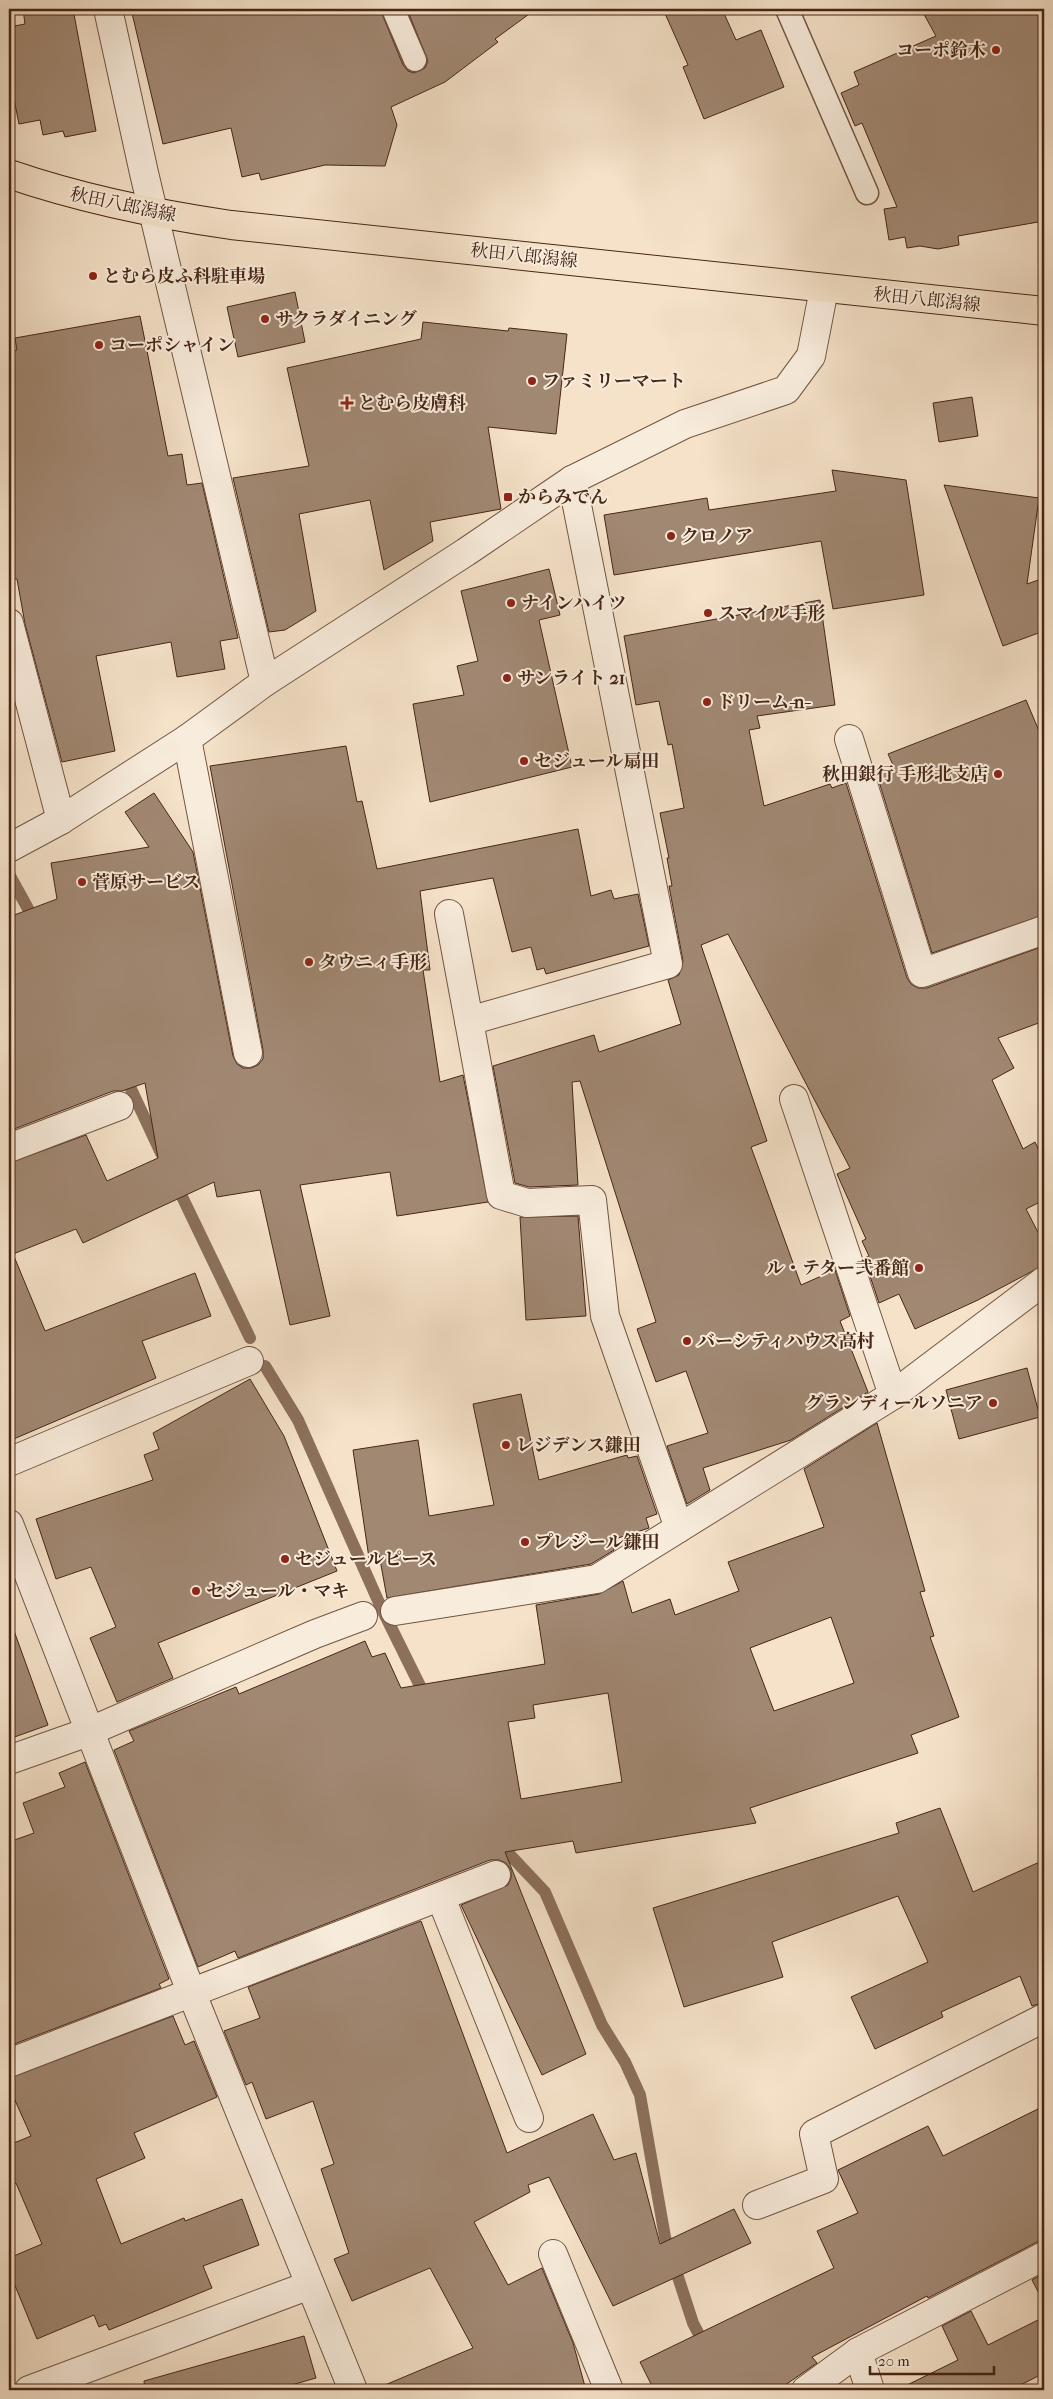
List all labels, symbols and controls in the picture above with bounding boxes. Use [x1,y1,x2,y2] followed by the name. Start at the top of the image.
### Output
[896,40,986,61] place label: コーポ鈴木
[990,44,1002,56] marker: コーポ鈴木
[68,184,178,226] street label: 秋田八郎潟線
[469,240,579,272] street label: 秋田八郎潟線
[103,266,265,287] place label: とむら皮ふ科駐車場
[87,270,99,282] marker: とむら皮ふ科駐車場
[872,284,982,316] street label: 秋田八郎潟線
[275,309,417,330] place label: サクラダイニング
[259,313,271,325] marker: サクラダイニング
[109,335,235,356] place label: コーポシャイン
[93,339,105,351] marker: コーポシャイン
[542,371,686,392] place label: ファミリーマート
[526,375,538,387] marker: ファミリーマート
[358,393,466,414] place label: とむら皮膚科
[340,396,354,410] marker: とむら皮膚科
[518,487,608,508] place label: からみでん
[502,491,514,503] marker: からみでん
[681,526,753,547] place label: クロノア
[665,530,677,542] marker: クロノア
[521,593,626,614] place label: ナインハイツ
[505,597,517,609] marker: ナインハイツ
[718,603,825,624] place label: スマイル手形
[702,607,714,619] marker: スマイル手形
[517,668,625,689] place label: サンライト 21
[501,672,513,684] marker: サンライト 21
[717,692,812,713] place label: ドリーム-n-
[701,696,713,708] marker: ドリーム-n-
[534,751,659,772] place label: セジュール扇田
[518,755,530,767] marker: セジュール扇田
[822,764,988,785] place label: 秋田銀行 手形北支店
[992,768,1004,780] marker: 秋田銀行 手形北支店
[92,872,200,893] place label: 菅原サービス
[76,876,88,888] marker: 菅原サービス
[319,952,427,973] place label: タウニィ手形
[303,956,315,968] marker: タウニィ手形
[766,1258,909,1279] place label: ル・テター弐番館
[913,1262,925,1274] marker: ル・テター弐番館
[697,1331,875,1352] place label: バーシティハウス高村
[681,1335,693,1347] marker: バーシティハウス高村
[805,1393,983,1414] place label: グランディールソニア
[987,1397,999,1409] marker: グランディールソニア
[516,1435,641,1456] place label: レジデンス鎌田
[500,1439,512,1451] marker: レジデンス鎌田
[535,1532,659,1553] place label: プレジール鎌田
[519,1536,531,1548] marker: プレジール鎌田
[295,1549,437,1570] place label: セジュールピース
[279,1553,291,1565] marker: セジュールピース
[206,1581,349,1602] place label: セジュール・マキ
[190,1585,202,1597] marker: セジュール・マキ
[870,2344,994,2376] scale bar
[878,2352,910,2370] text: 20 m

